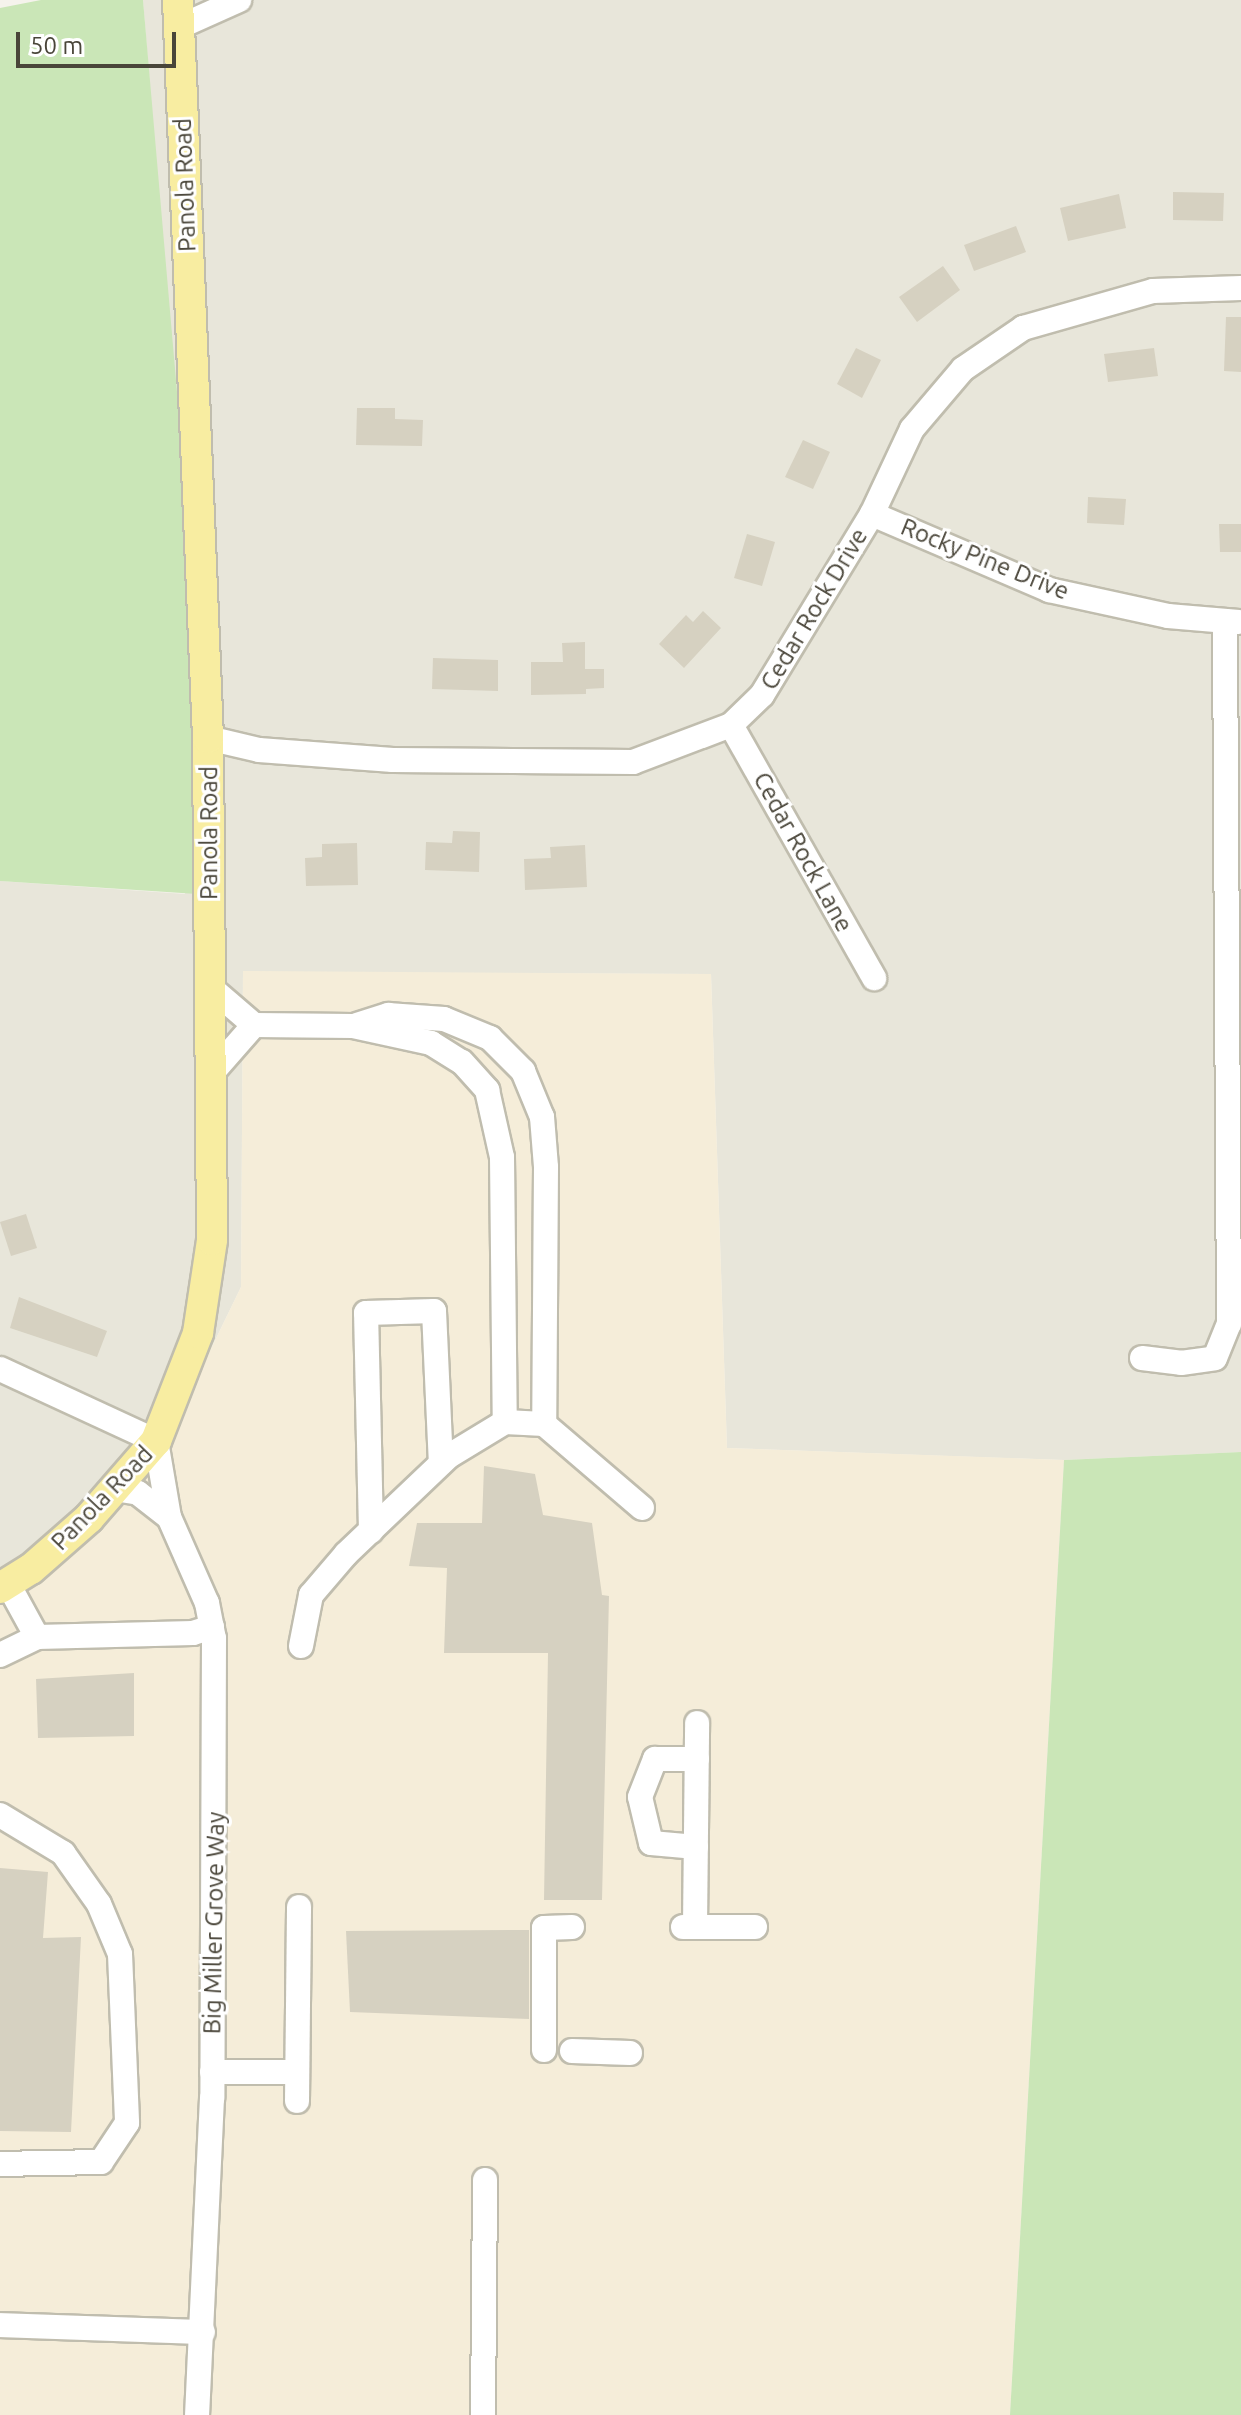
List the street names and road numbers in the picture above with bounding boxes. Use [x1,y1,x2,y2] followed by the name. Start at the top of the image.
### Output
[168,118,202,252] street label: Panola Road
[897,512,1073,606] street label: Rocky Pine Drive
[754,523,874,695] street label: Cedar Rock Drive
[195,766,223,900] street label: Panola Road
[747,767,859,937] street label: Cedar Rock Lane
[45,1440,159,1556] street label: Panola Road
[198,1812,230,2034] street label: Big Miller Grove Way

